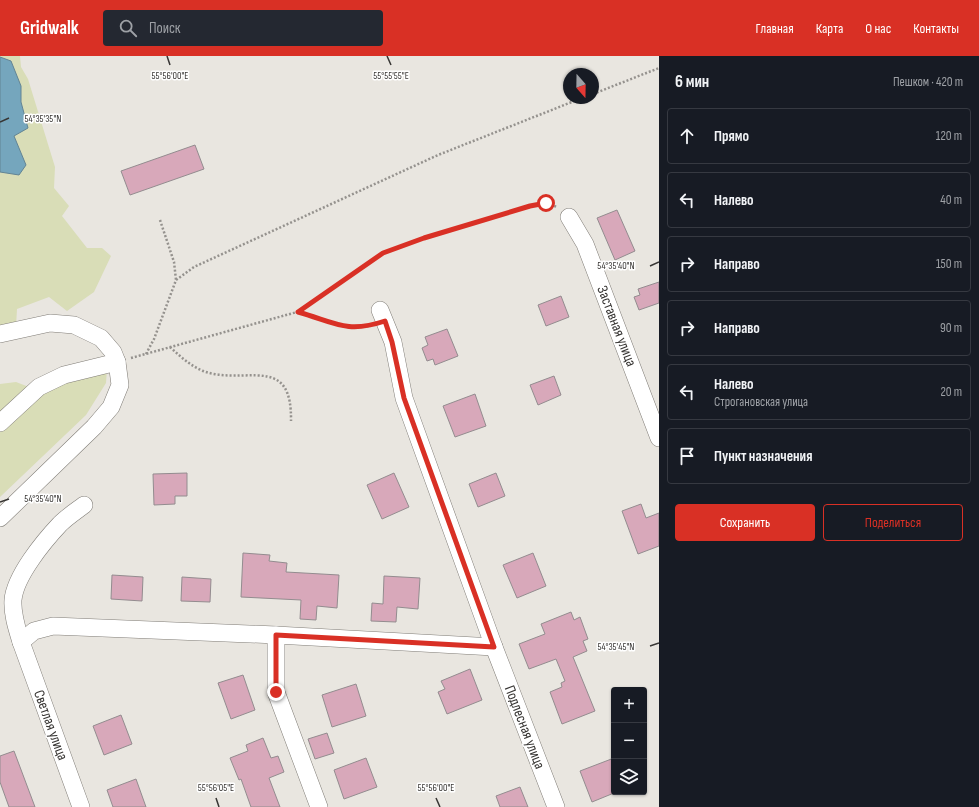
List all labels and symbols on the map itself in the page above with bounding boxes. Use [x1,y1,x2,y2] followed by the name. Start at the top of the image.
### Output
[563,68,599,104] north arrow
[152,70,188,82] text: 55°56'00"E
[373,70,409,82] text: 55°55'55"E
[25,113,61,125] text: 54°35'35"N
[537,194,555,212] route start
[597,260,635,272] text: 54°35'40"N
[592,283,641,369] street label: Заставная улица
[24,493,62,505] text: 54°35'40"N
[598,641,634,653] text: 54°35'45"N
[267,683,285,701] route end
[500,683,549,772] street label: Подлесная улица
[29,687,72,763] street label: Светлая улица
[198,782,234,794] text: 55°56'05"E
[418,782,454,794] text: 55°56'00"E

